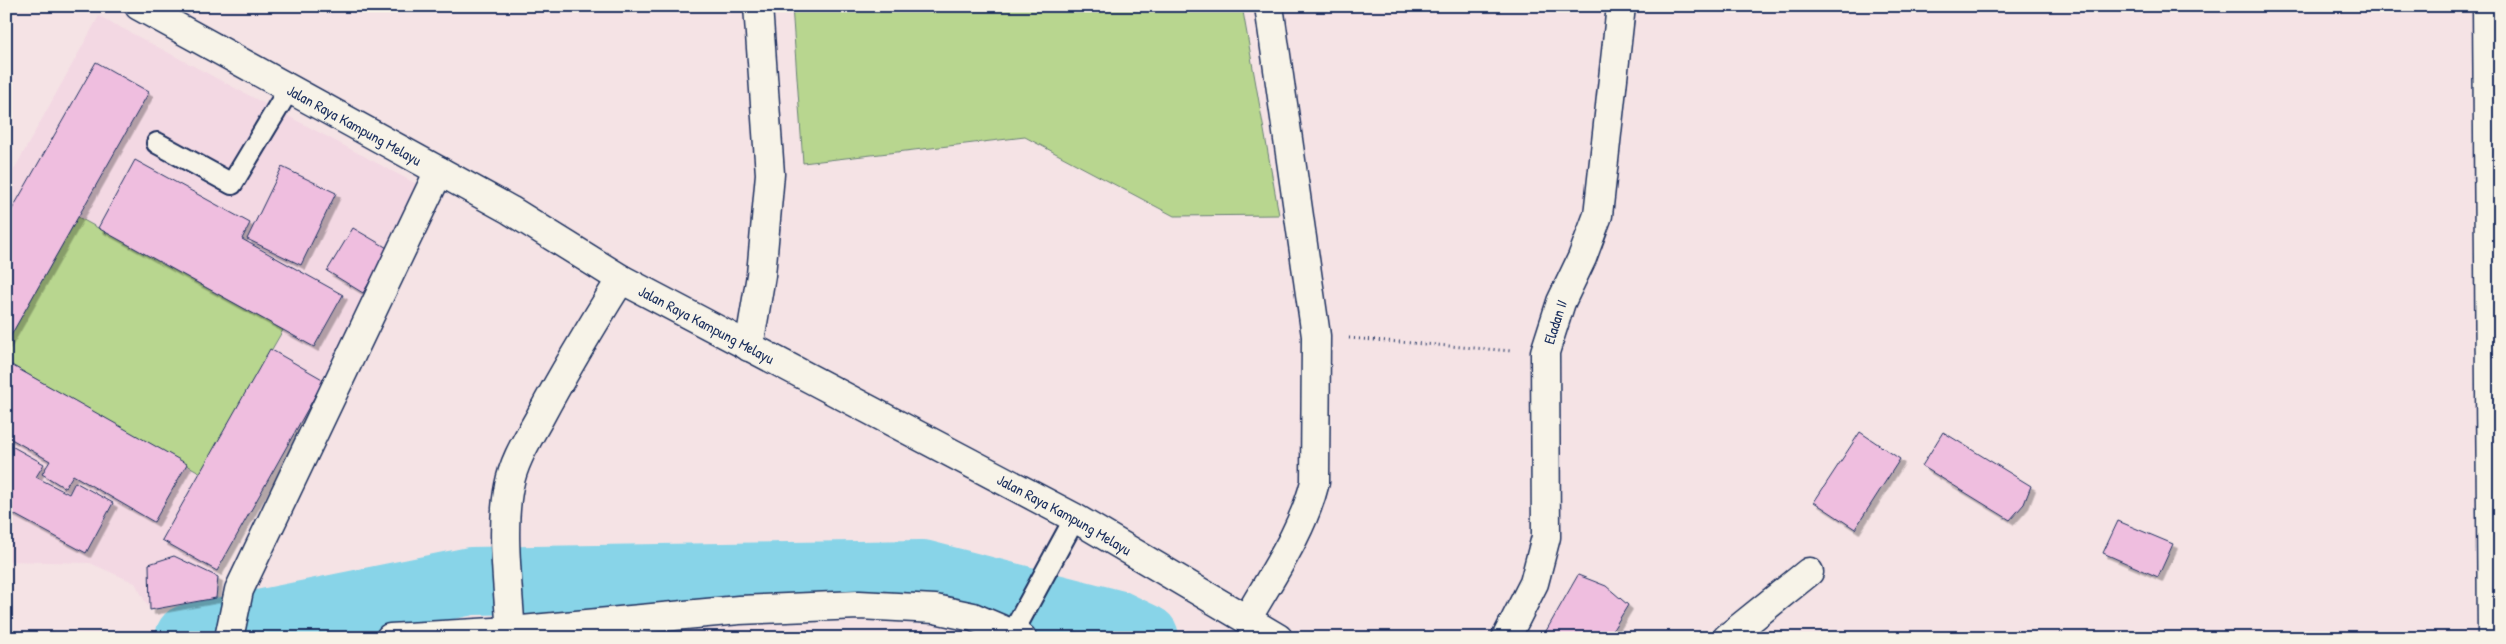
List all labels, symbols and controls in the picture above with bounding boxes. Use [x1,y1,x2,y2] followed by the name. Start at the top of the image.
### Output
[284,79,426,170] street label: Jalan Raya Kampung Melayu
[635,280,778,368] street label: Jalan Raya Kampung Melayu
[1538,296,1571,347] street label: Eladan II
[994,468,1136,560] street label: Jalan Raya Kampung Melayu

